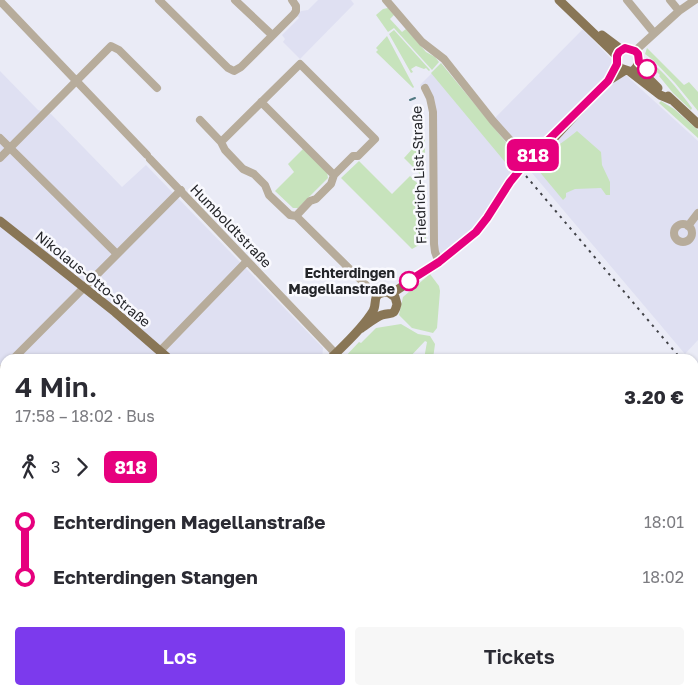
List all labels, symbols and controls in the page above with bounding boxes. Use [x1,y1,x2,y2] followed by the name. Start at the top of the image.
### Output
[637,59,657,79] unlabelled marker
[408,105,429,245] street label: Friedrich-List-Straße
[504,139,562,171] line badge: 818
[517,144,549,166] text: 818
[187,180,276,271] street label: Humboldtstraße
[32,227,154,330] street label: Nikolaus-Otto-Straße
[288,264,395,297] place label: Echterdingen Magellanstraße
[399,271,419,291] marker: Echterdingen Magellanstraße
[15,370,97,403] text: 4 Min.
[624,385,684,408] text: 3.20 €
[15,406,155,426] text: 17:58 – 18:02 · Bus
[15,453,43,481] icon: walk
[68,453,96,481] icon: forward
[114,456,147,478] text: 818
[51,457,60,477] text: 3
[53,510,326,533] text: Echterdingen Magellanstraße
[644,512,684,532] text: 18:01
[53,565,258,588] text: Echterdingen Stangen
[642,567,684,587] text: 18:02
[15,627,345,685] button: Los
[355,627,684,685] button: Tickets

